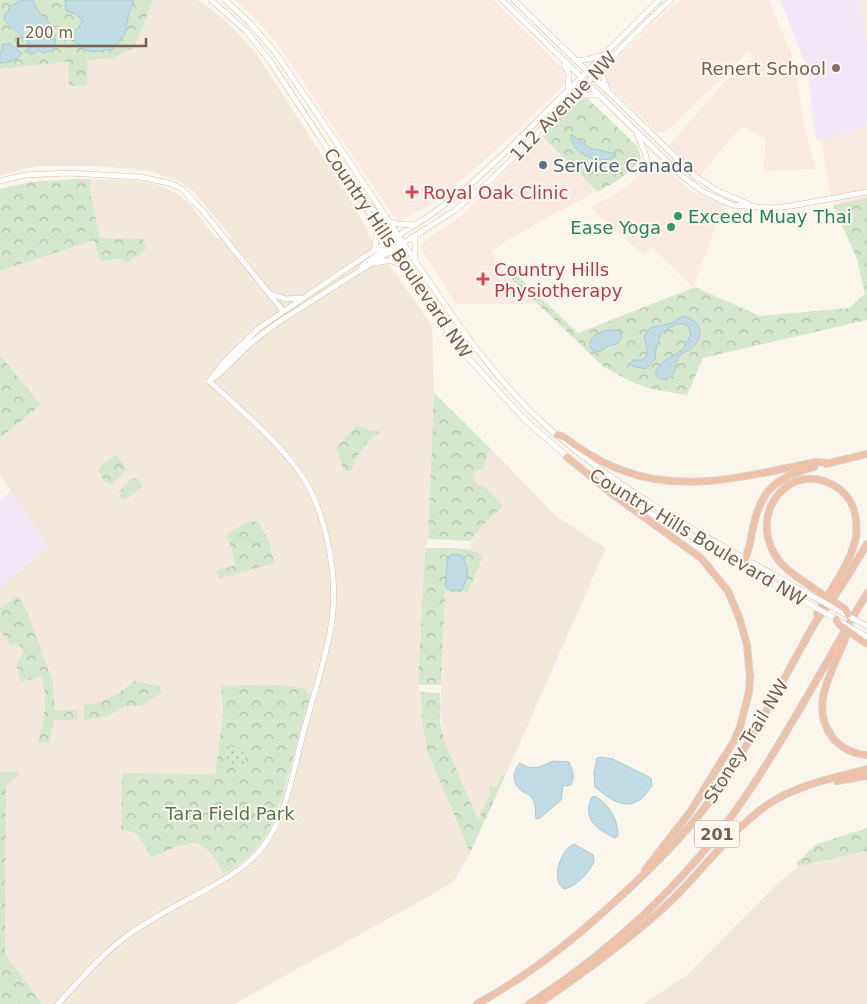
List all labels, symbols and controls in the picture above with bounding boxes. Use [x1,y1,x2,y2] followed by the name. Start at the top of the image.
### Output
[18,15,145,47] scale bar
[25,24,73,42] text: 200 m
[505,47,621,165] street label: 112 Avenue NW
[701,58,826,79] place label: Renert School
[830,62,842,74] marker: Renert School
[320,144,476,362] street label: Country Hills Boulevard NW
[553,155,694,176] place label: Service Canada
[537,159,549,171] marker: Service Canada
[423,182,568,203] place label: Royal Oak Clinic
[405,185,419,199] marker: Royal Oak Clinic
[688,206,852,227] place label: Exceed Muay Thai
[672,210,684,222] marker: Exceed Muay Thai
[570,217,661,238] place label: Ease Yoga
[665,221,677,233] marker: Ease Yoga
[494,259,623,301] place label: Country Hills Physiotherapy
[476,272,490,286] marker: Country Hills Physiotherapy
[586,464,810,610] street label: Country Hills Boulevard NW
[699,675,793,807] street label: Stoney Trail NW
[164,803,295,824] park label: Tara Field Park
[694,821,740,848] road number: 201

